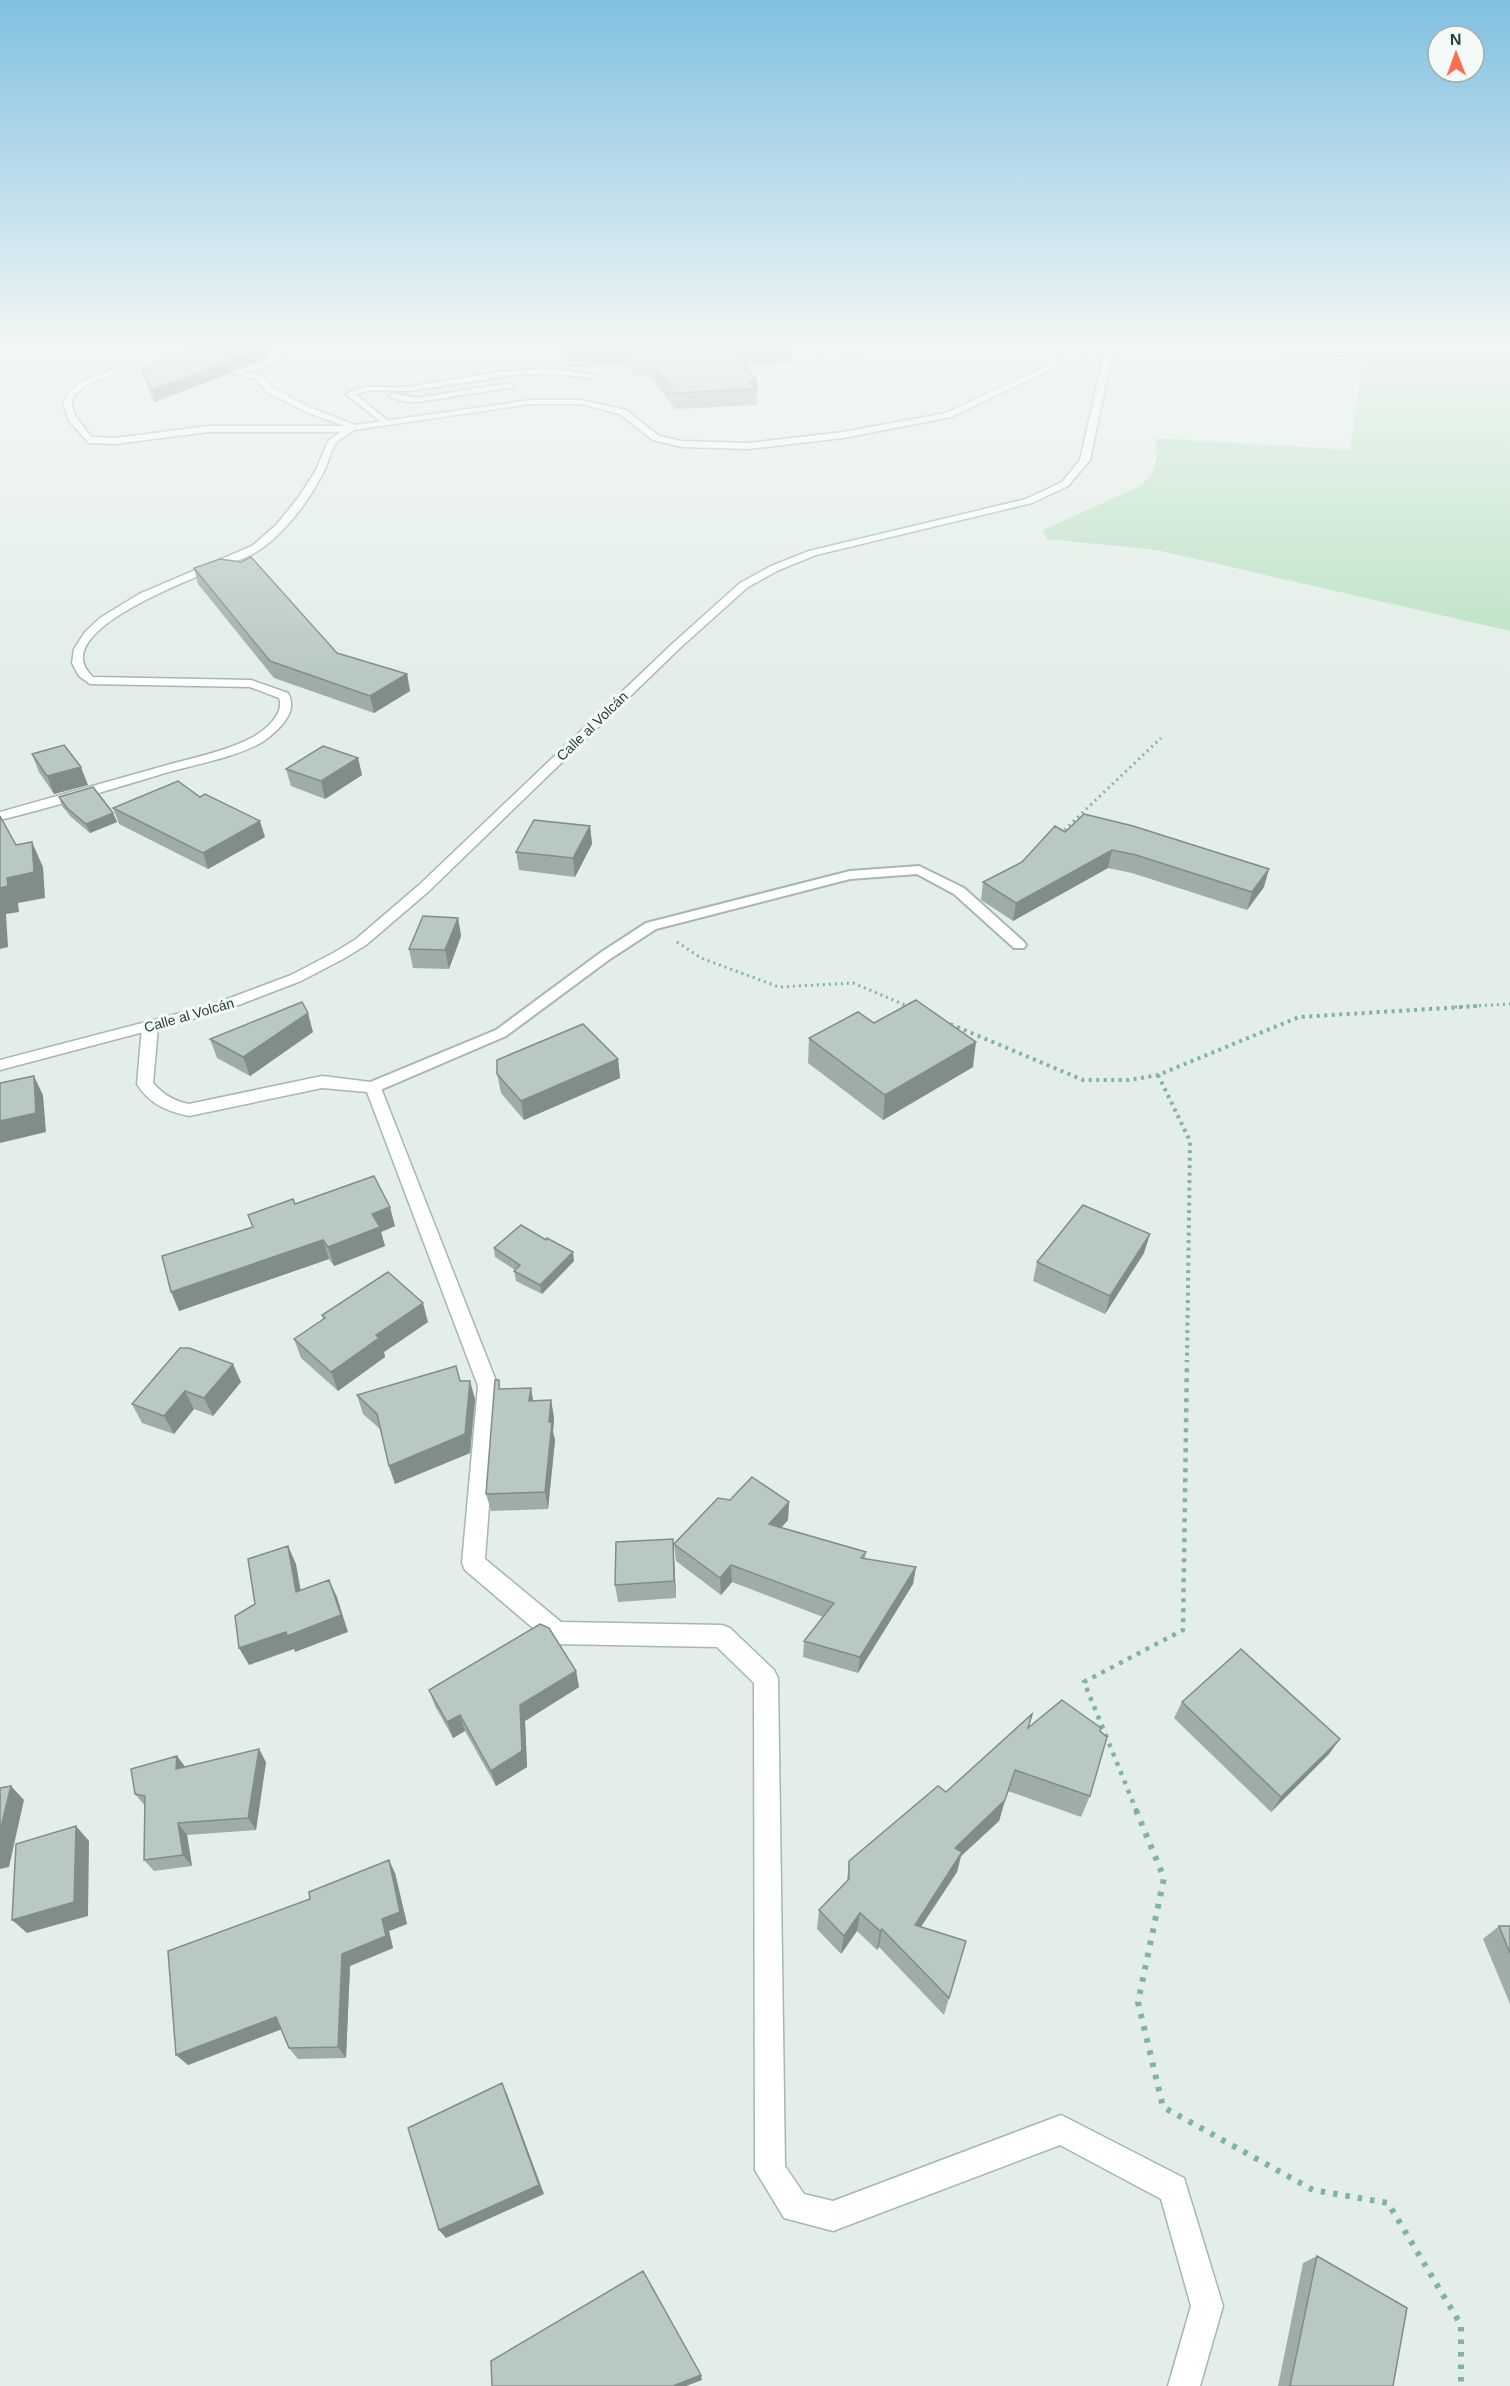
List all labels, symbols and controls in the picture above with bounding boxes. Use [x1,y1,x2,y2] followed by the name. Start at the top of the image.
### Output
[1426,24,1486,84] north arrow
[1450,31,1462,48] text: N
[553,688,631,764] street label: Calle al Volcán
[142,995,236,1035] street label: Calle al Volcán

